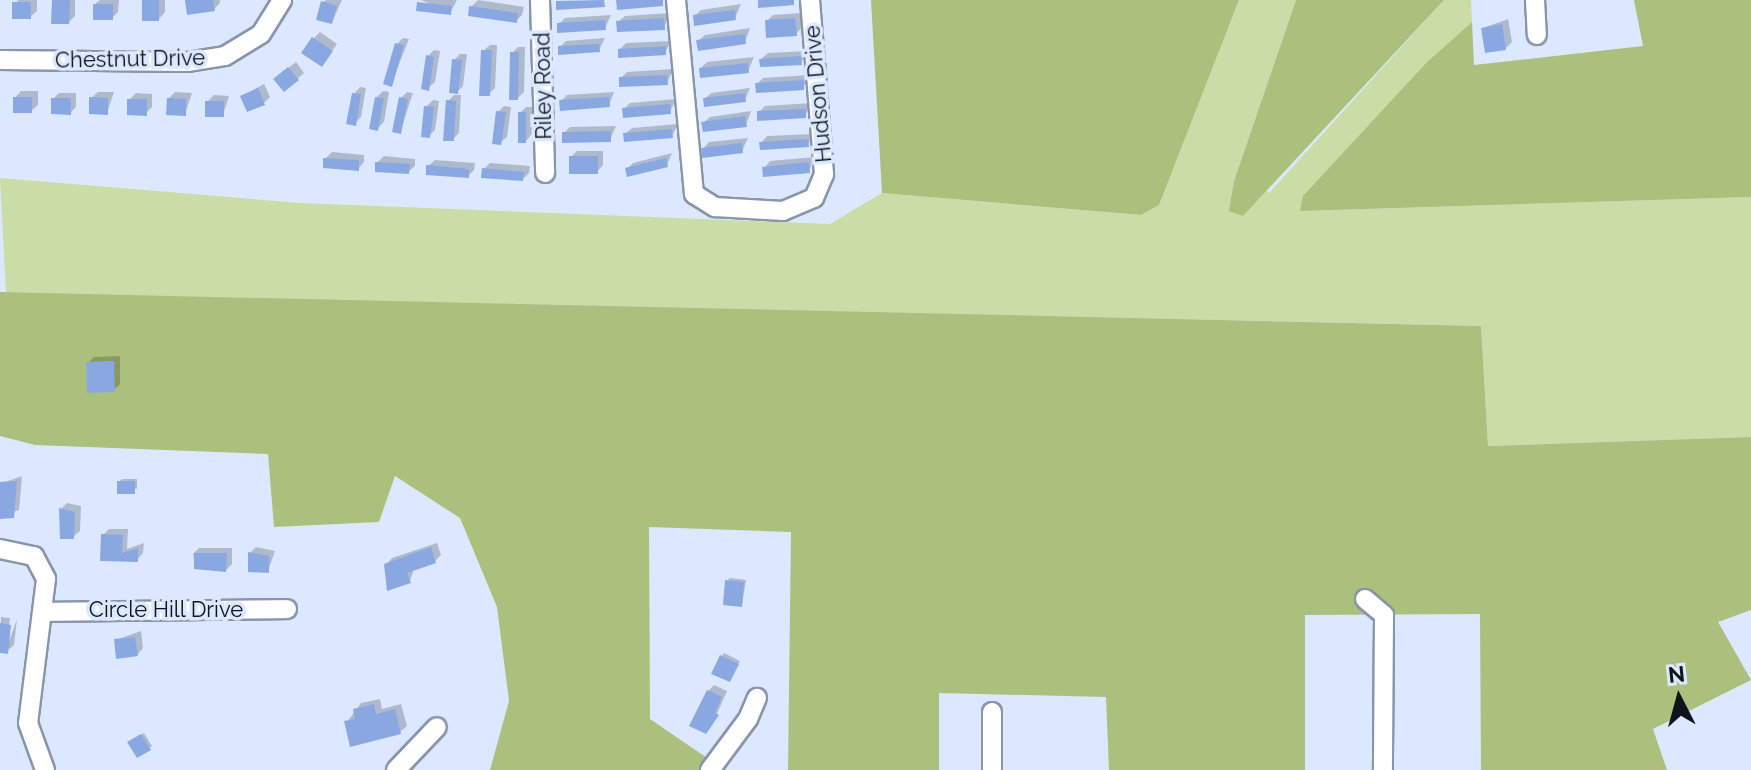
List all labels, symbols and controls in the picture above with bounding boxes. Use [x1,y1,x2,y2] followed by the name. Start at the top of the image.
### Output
[799,24,837,164] street label: Hudson Drive
[529,32,557,140] street label: Riley Road
[55,44,205,74] street label: Chestnut Drive
[89,597,243,623] street label: Circle Hill Drive
[1639,658,1719,738] north arrow
[1667,660,1686,688] text: N

